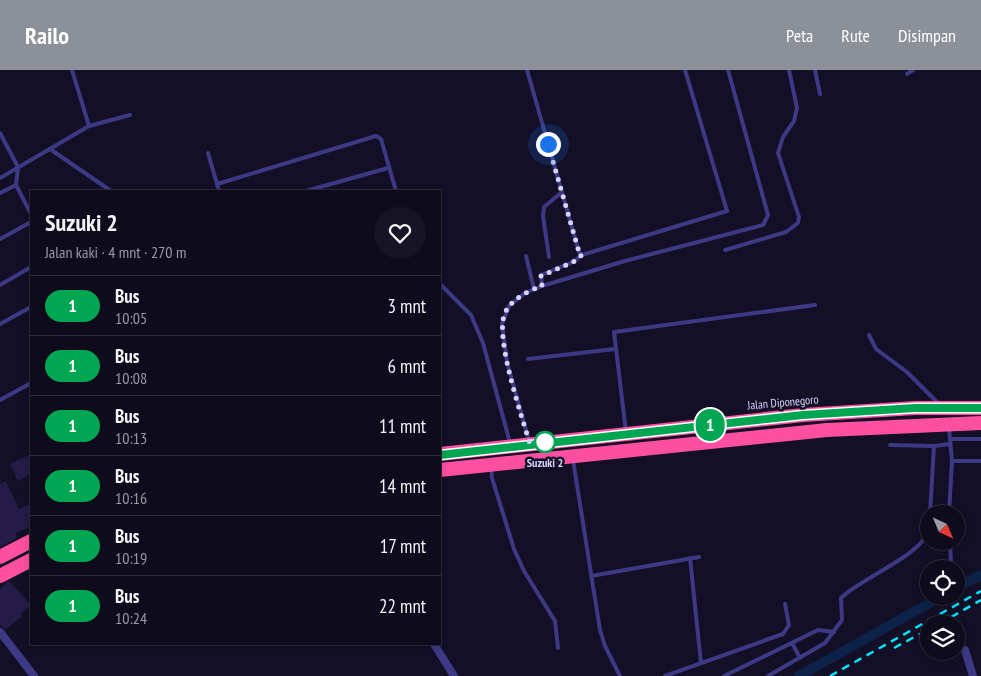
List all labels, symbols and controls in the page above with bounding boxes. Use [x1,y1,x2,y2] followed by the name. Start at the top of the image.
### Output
[25,20,69,51] text: Railo
[786,24,813,47] text: Peta
[841,24,870,47] text: Rute
[898,24,956,47] text: Disimpan
[536,132,561,157] your location
[45,207,118,238] text: Suzuki 2
[374,207,426,259] button: heart
[45,242,186,262] text: Jalan kaki · 4 mnt · 270 m
[115,284,139,308] text: Bus
[68,294,77,317] text: 1
[387,294,426,318] text: 3 mnt
[115,308,147,328] text: 10:05
[115,344,139,368] text: Bus
[68,354,77,377] text: 1
[387,354,426,378] text: 6 mnt
[115,368,147,388] text: 10:08
[746,391,819,413] street label: Jalan Diponegoro
[115,404,139,428] text: Bus
[694,409,726,441] line badge: 1
[706,413,714,436] text: 1
[68,414,77,437] text: 1
[379,414,426,438] text: 11 mnt
[115,428,147,448] text: 10:13
[534,431,556,453] marker: Suzuki 2
[527,455,563,470] place label: Suzuki 2
[115,464,139,488] text: Bus
[68,474,77,497] text: 1
[379,474,426,498] text: 14 mnt
[115,488,147,508] text: 10:16
[920,505,965,550] north arrow
[920,505,965,660] map controls
[115,524,139,548] text: Bus
[68,534,77,557] text: 1
[380,534,426,558] text: 17 mnt
[115,548,147,568] text: 10:19
[920,560,965,605] button: locate
[115,584,139,608] text: Bus
[68,594,77,617] text: 1
[379,594,426,618] text: 22 mnt
[115,608,147,628] text: 10:24
[920,615,965,660] button: layers

